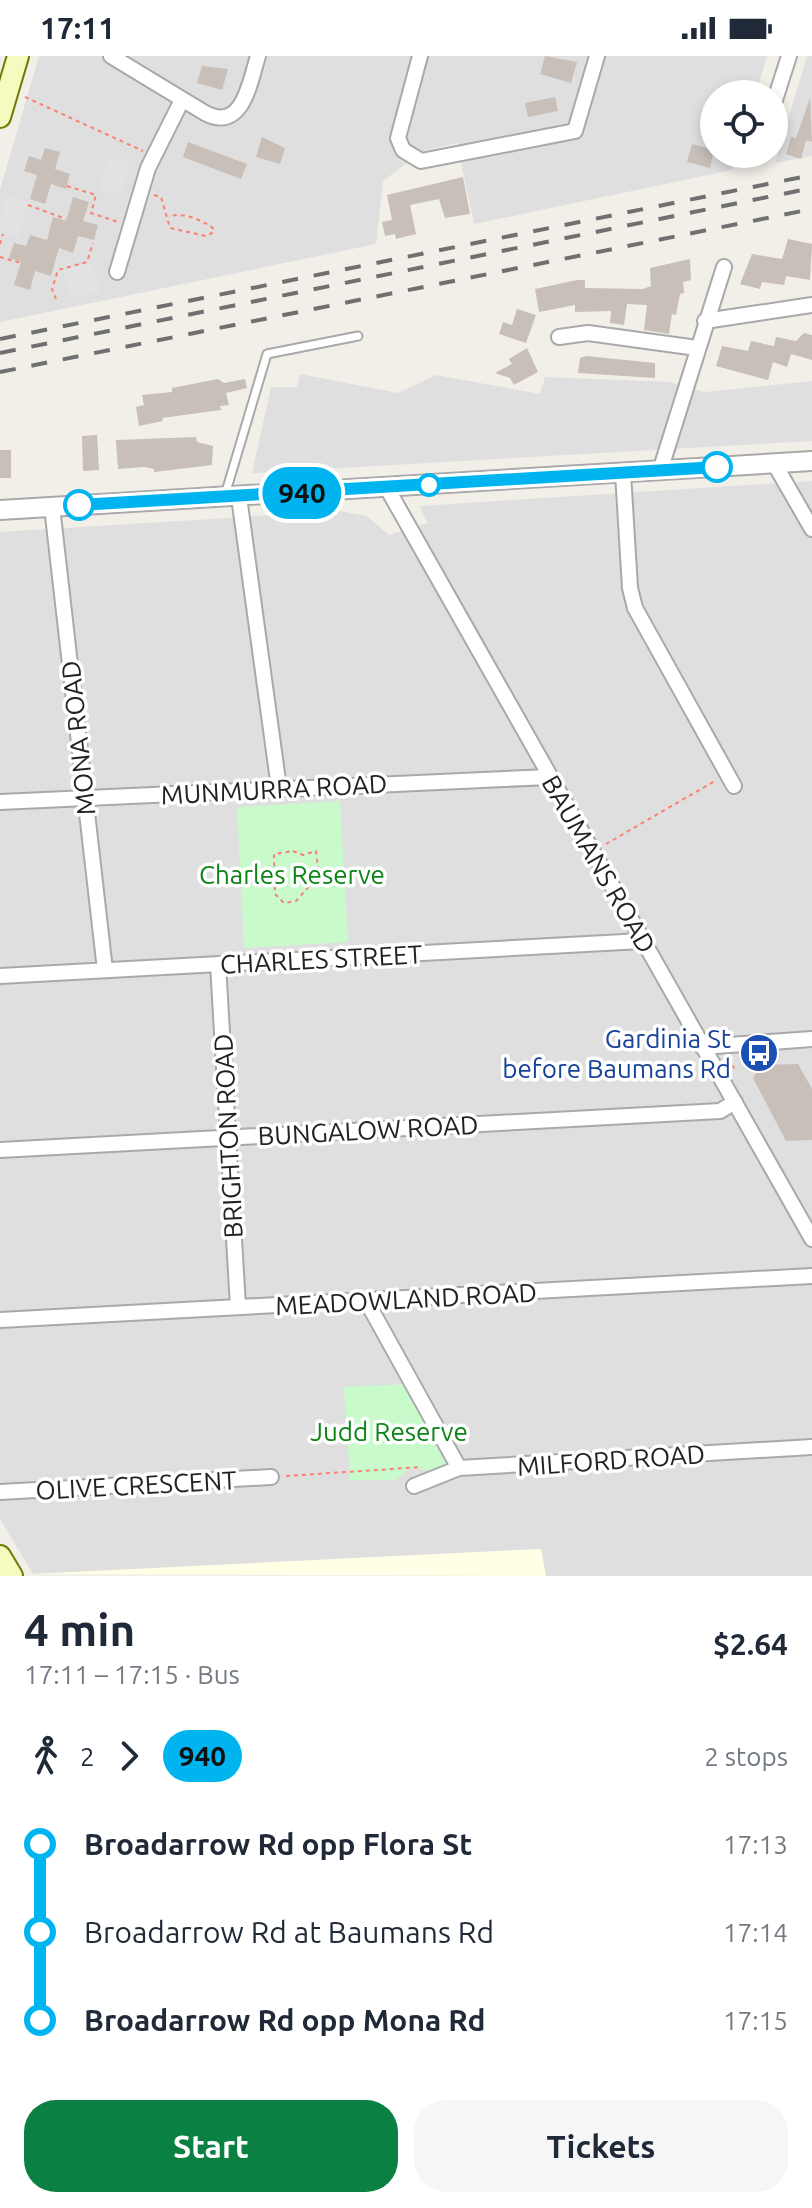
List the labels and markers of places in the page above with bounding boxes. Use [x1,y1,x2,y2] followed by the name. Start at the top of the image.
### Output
[702,452,732,482] unlabelled marker
[418,474,440,496] unlabelled marker
[64,490,94,520] unlabelled marker
[502,1024,731,1083] place label: Gardinia St before Baumans Rd
[738,1032,780,1074] bus stop icon: Gardinia St before Baumans Rd

